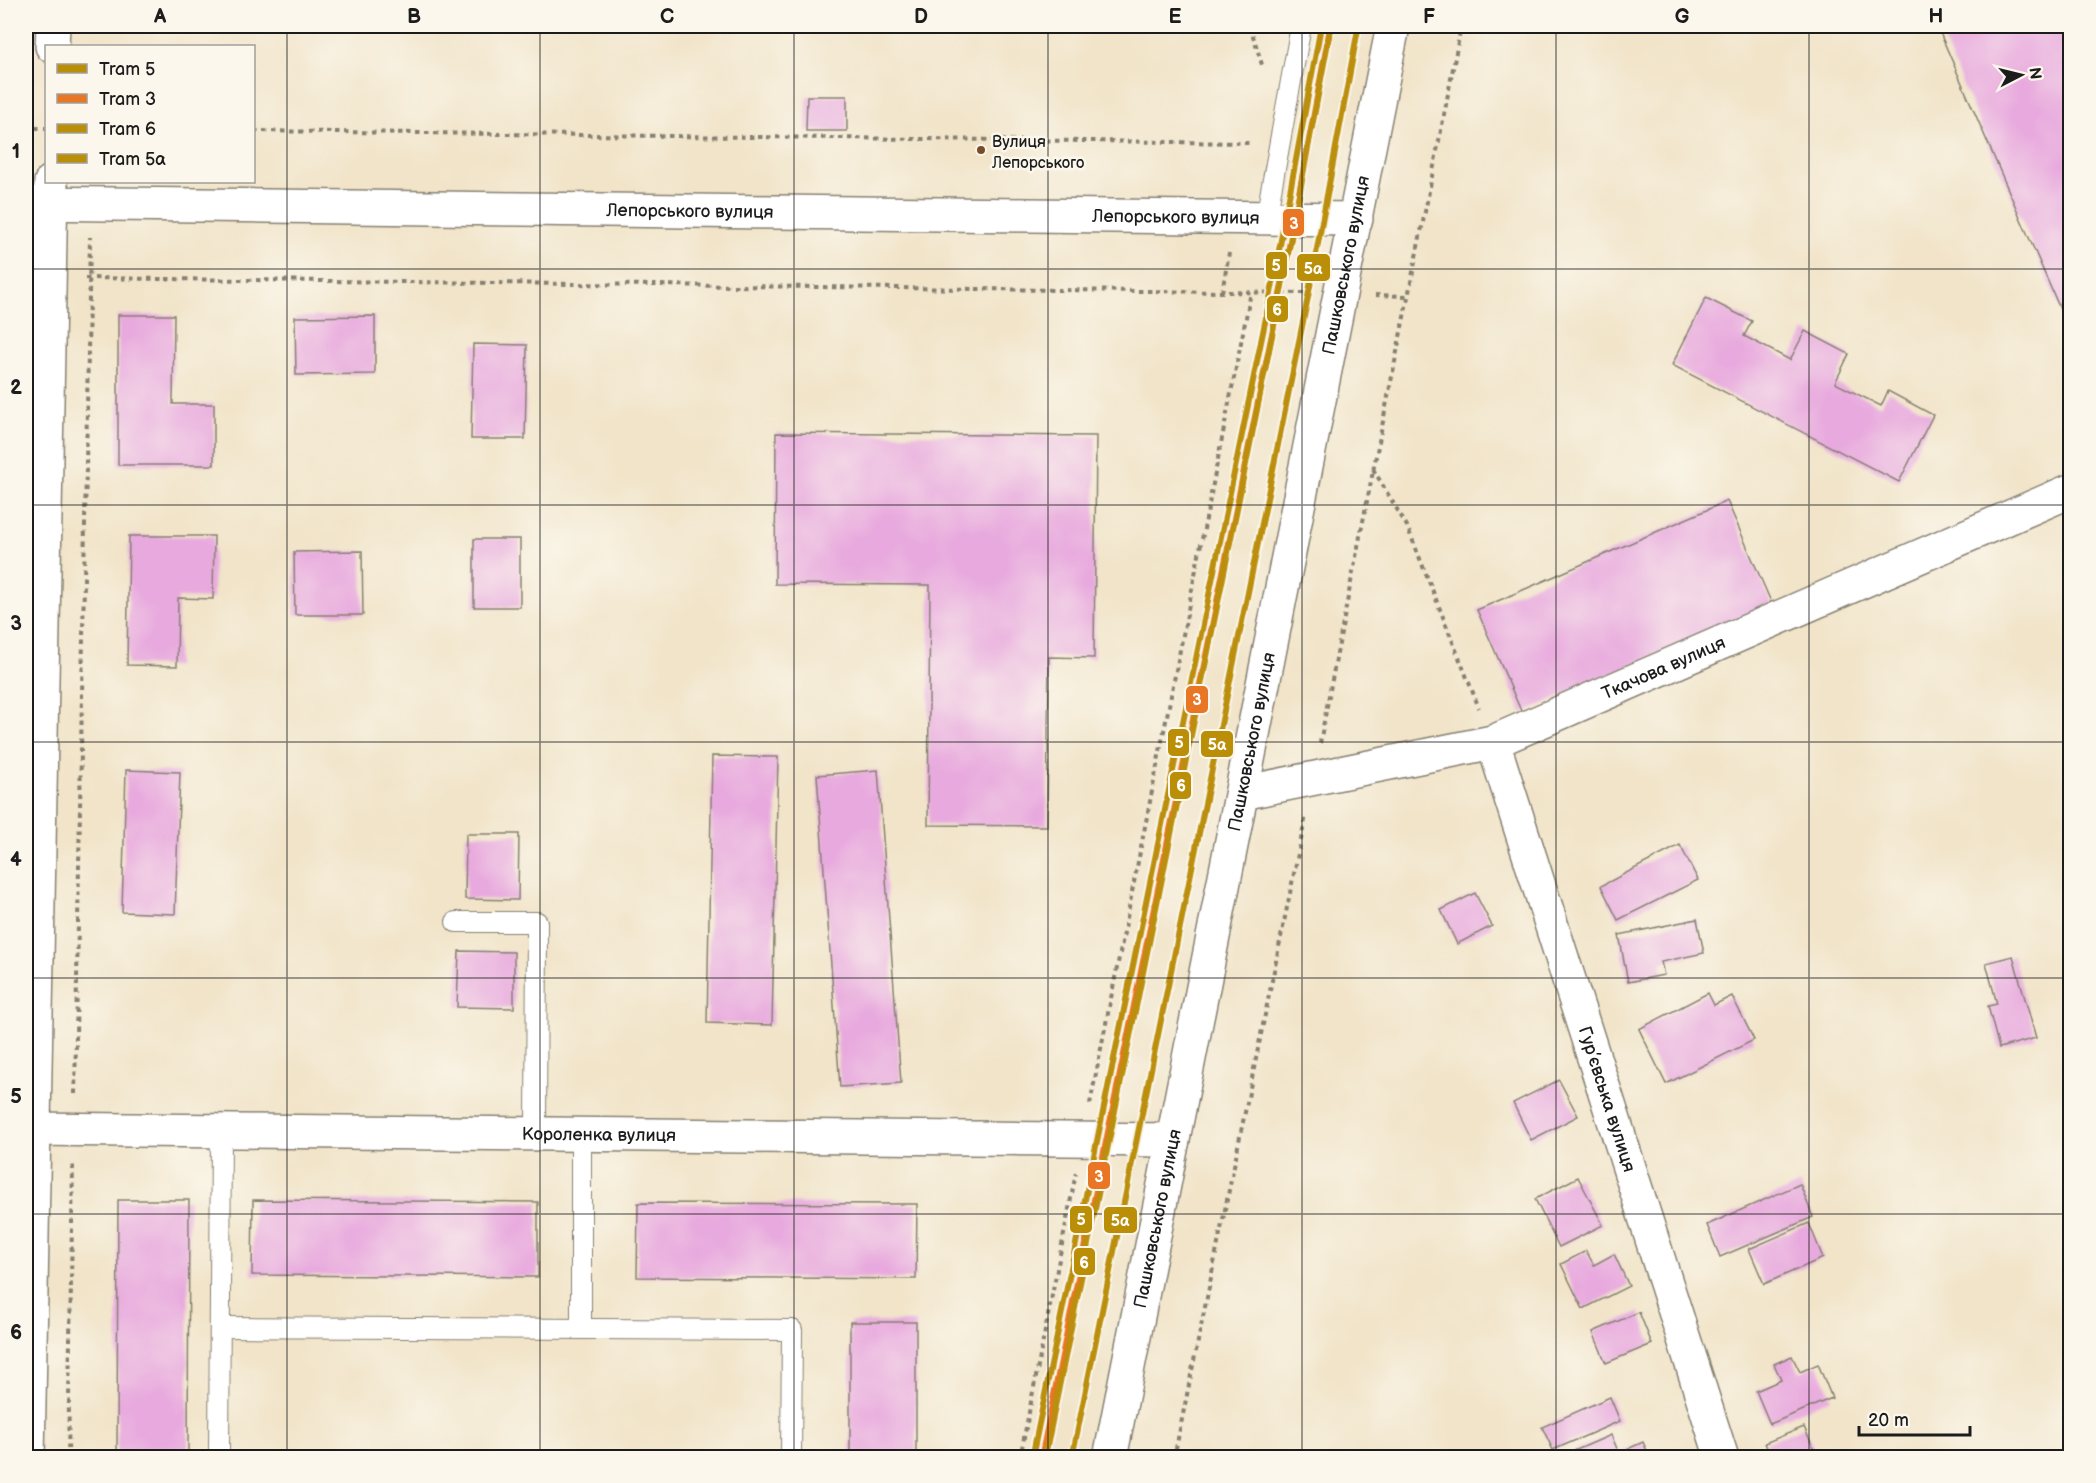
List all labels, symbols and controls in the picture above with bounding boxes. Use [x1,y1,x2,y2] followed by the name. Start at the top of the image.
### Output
[153,5,167,29] text: A
[407,5,421,29] text: B
[660,5,674,29] text: C
[914,5,928,29] text: D
[1169,5,1182,29] text: E
[1423,5,1435,29] text: F
[1675,5,1690,29] text: G
[1929,5,1943,29] text: H
[45,45,255,183] legend
[1991,45,2051,105] north arrow
[99,59,155,80] text: Tram 5
[2024,66,2045,80] text: N
[99,89,156,110] text: Tram 3
[99,119,156,140] text: Tram 6
[991,133,1084,173] place label: Вулиця Лепорського
[12,140,20,164] text: 1
[975,144,987,156] marker: Вулиця Лепорського
[99,149,166,170] text: Tram 5а
[1318,174,1374,357] street label: Пашковського вулиця
[605,200,774,223] street label: Лепорського вулиця
[1091,206,1260,229] street label: Лепорського вулиця
[1282,208,1305,237] line badge: 3
[1289,215,1299,234] text: 3
[1265,251,1288,280] line badge: 5
[1296,253,1331,282] line badge: 5а
[1271,257,1281,276] text: 5
[1304,260,1323,279] text: 5а
[1266,295,1289,323] line badge: 6
[1272,301,1282,320] text: 6
[10,376,22,400] text: 2
[10,612,22,636] text: 3
[1599,632,1729,704] street label: Ткачова вулиця
[1224,651,1280,833] street label: Пашковського вулиця
[1185,685,1209,714] line badge: 3
[1192,691,1202,710] text: 3
[1167,728,1190,757] line badge: 5
[1200,730,1234,758] line badge: 5а
[1174,734,1184,753] text: 5
[1208,736,1227,755] text: 5а
[1169,771,1192,800] line badge: 6
[1176,777,1186,796] text: 6
[10,848,22,872] text: 4
[1574,1024,1640,1175] street label: Гур’євська вулиця
[10,1085,22,1109] text: 5
[522,1124,676,1146] street label: Короленка вулиця
[1130,1127,1186,1310] street label: Пашковського вулиця
[1087,1161,1111,1190] line badge: 3
[1094,1168,1104,1187] text: 3
[1069,1205,1093,1234] line badge: 5
[1103,1206,1138,1234] line badge: 5а
[1076,1211,1086,1230] text: 5
[1111,1212,1130,1231] text: 5а
[1073,1247,1096,1276] line badge: 6
[1079,1254,1089,1273] text: 6
[10,1321,22,1345] text: 6
[1859,1399,1970,1437] scale bar
[1868,1410,1909,1431] text: 20 m

